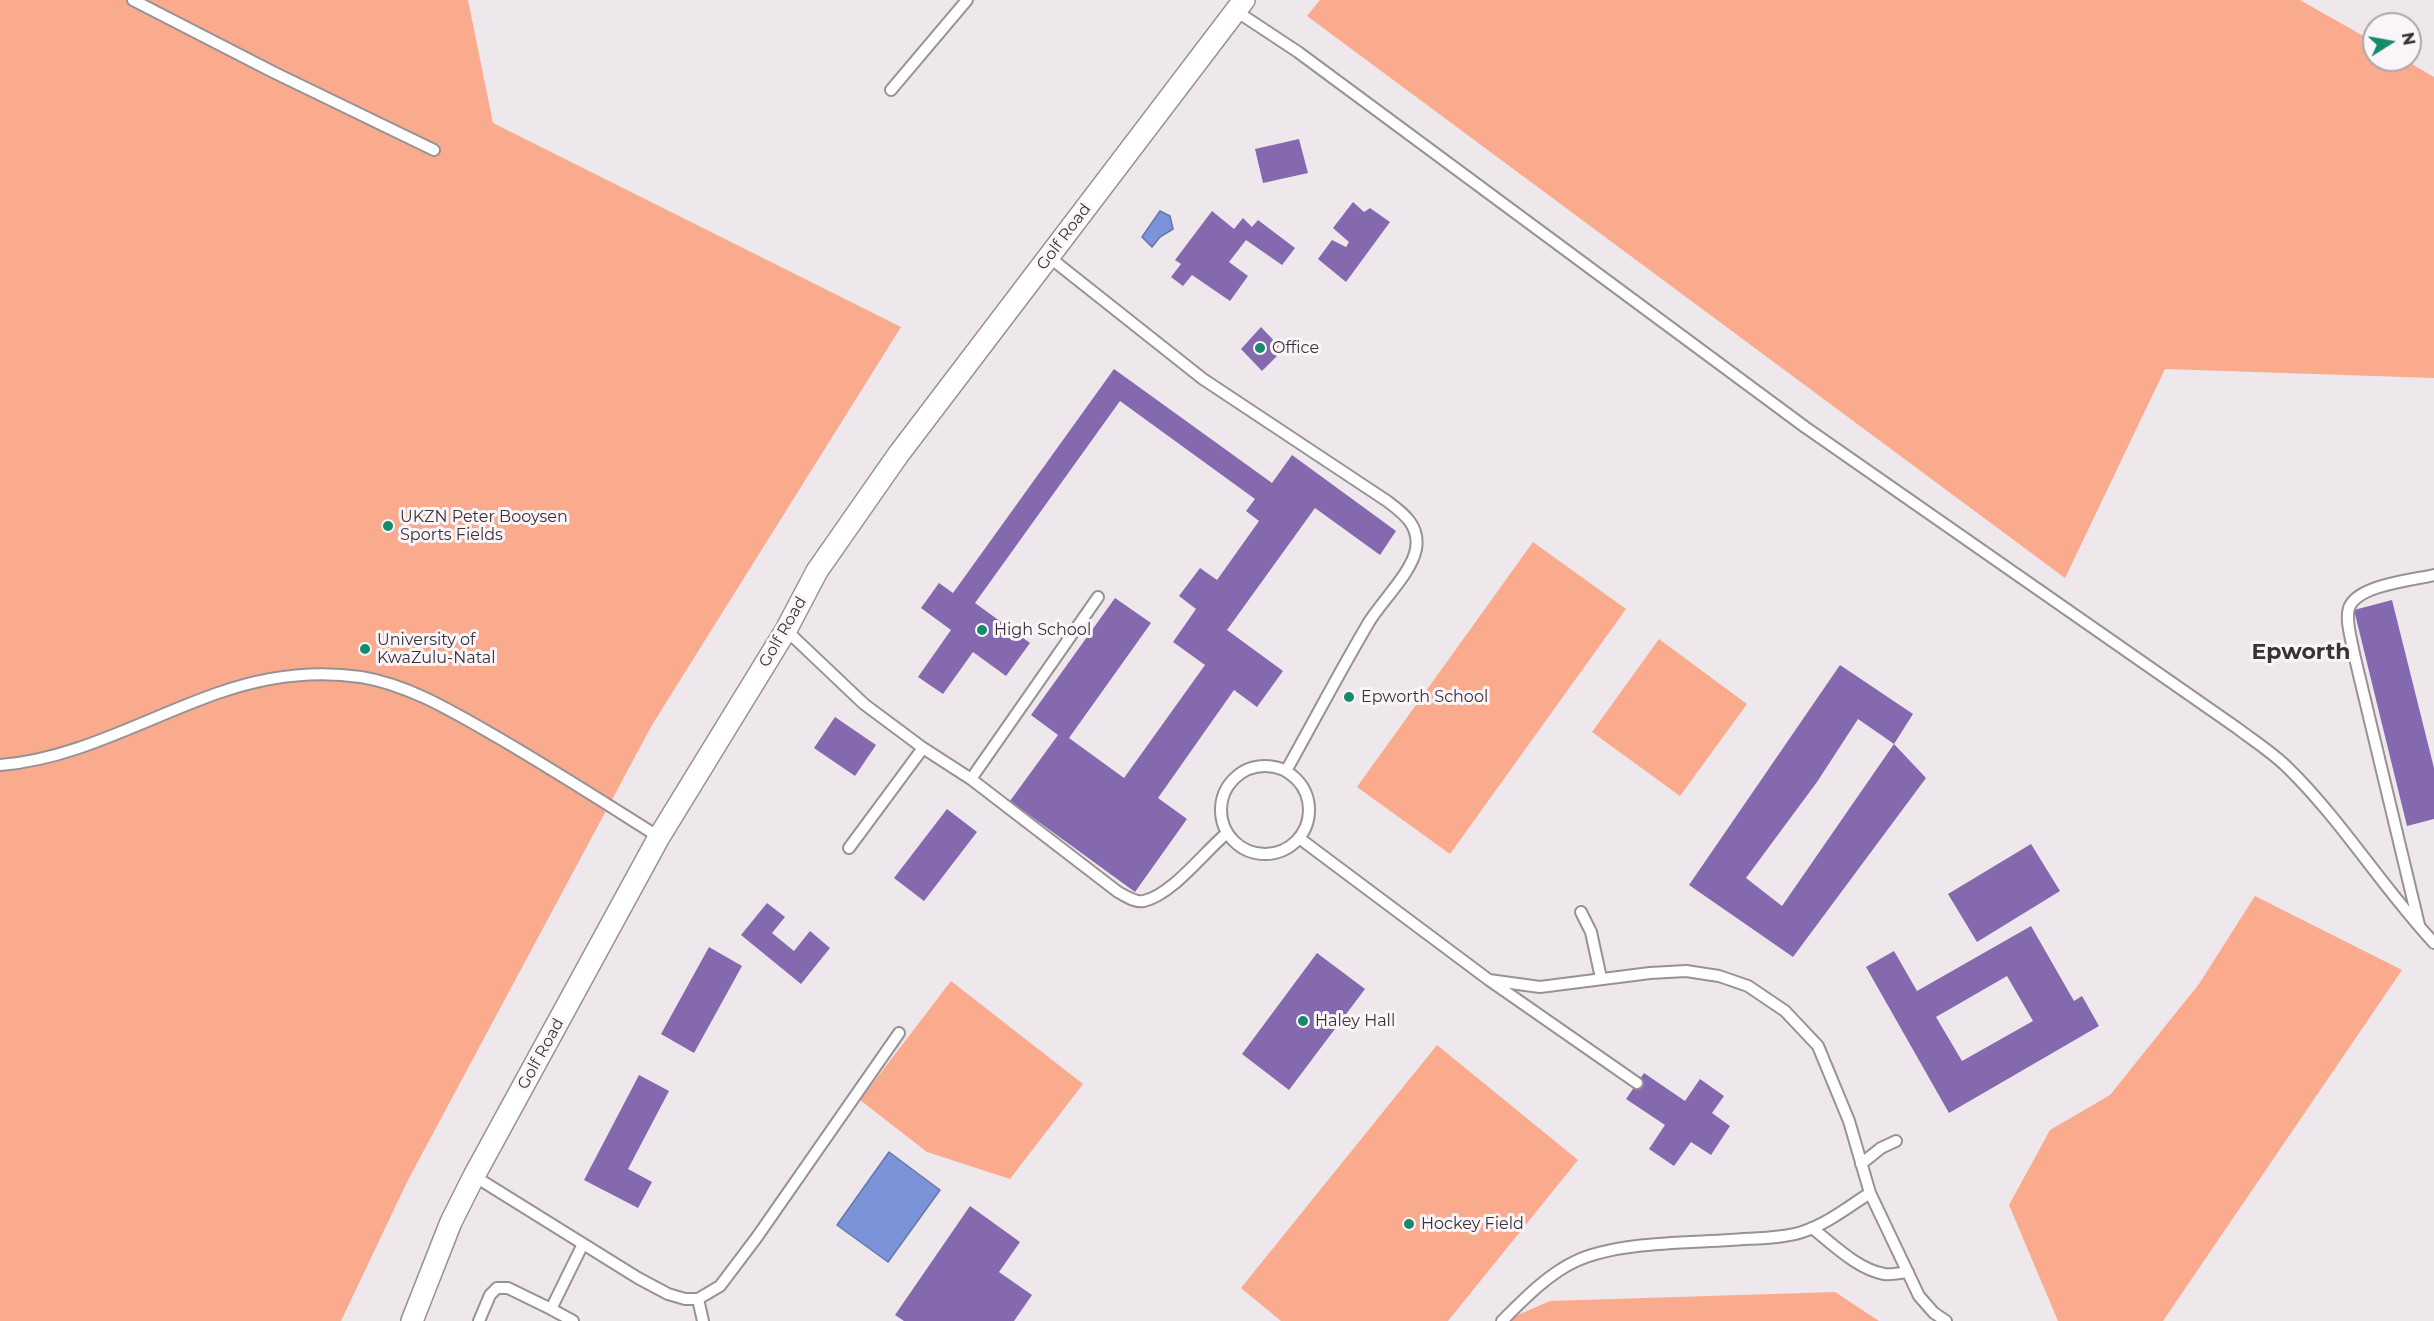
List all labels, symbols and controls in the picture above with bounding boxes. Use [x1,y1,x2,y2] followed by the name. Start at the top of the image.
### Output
[2362,12,2422,72] north arrow
[2398,31,2419,47] text: N
[1033,200,1095,274] street label: Golf Road
[1272,338,1319,358] place label: Office
[1253,341,1267,355] marker: Office
[400,507,568,545] place label: UKZN Peter Booysen Sports Fields
[381,519,395,533] marker: UKZN Peter Booysen Sports Fields
[755,593,811,671] street label: Golf Road
[994,620,1091,640] place label: High School
[975,623,989,637] marker: High School
[377,630,496,668] place label: University of KwaZulu-Natal
[2252,640,2350,666] district label: Epworth
[358,642,372,656] marker: University of KwaZulu-Natal
[1361,687,1488,707] place label: Epworth School
[1342,690,1356,704] marker: Epworth School
[1315,1011,1395,1031] place label: Haley Hall
[1296,1014,1310,1028] marker: Haley Hall
[514,1015,568,1093] street label: Golf Road
[1421,1214,1524,1234] place label: Hockey Field
[1402,1217,1416,1231] marker: Hockey Field

